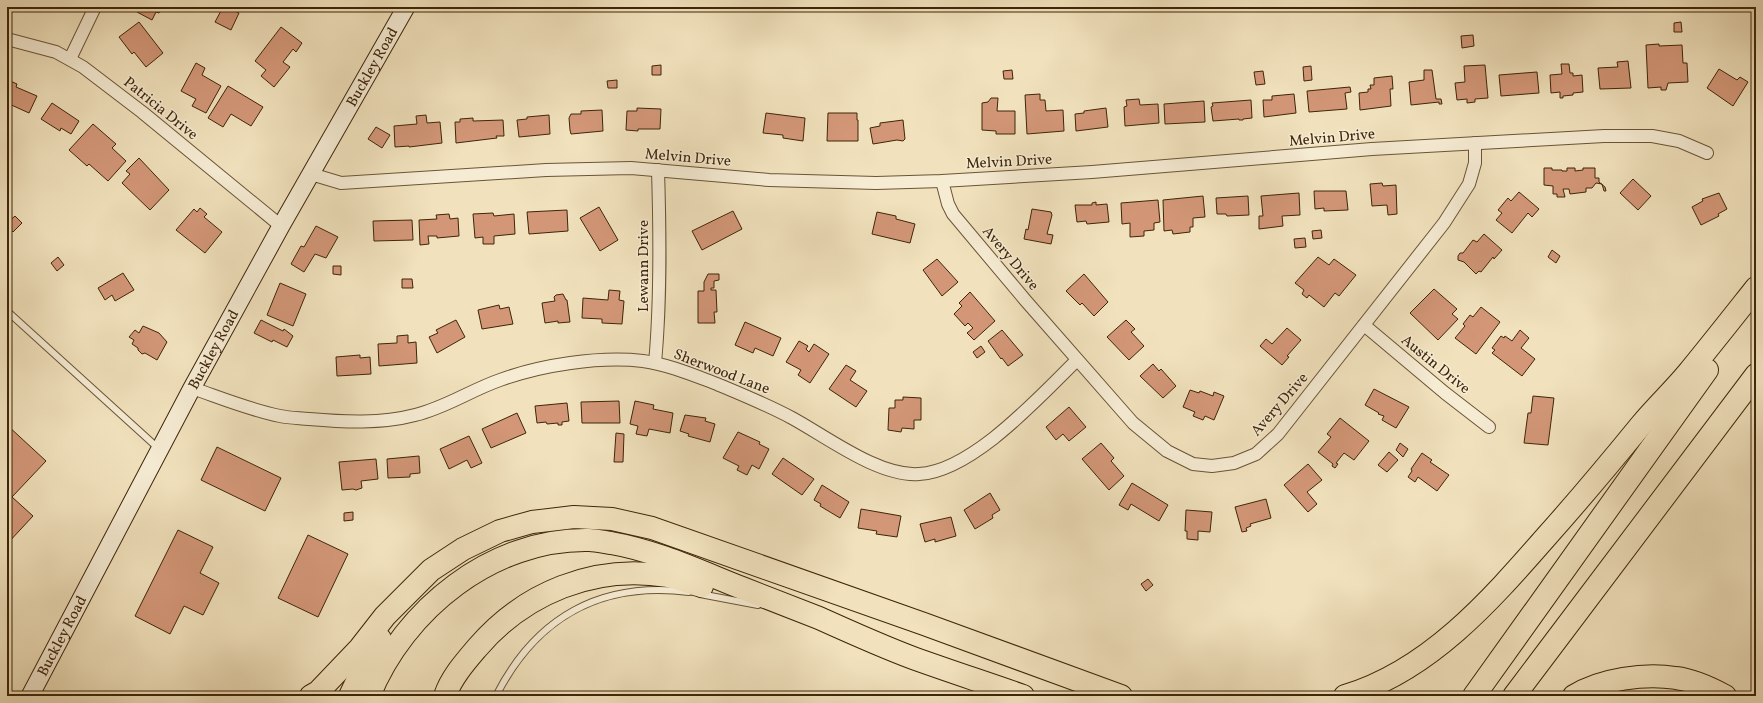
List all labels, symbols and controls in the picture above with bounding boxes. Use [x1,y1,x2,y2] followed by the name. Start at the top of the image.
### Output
[342,24,404,111] street label: Buckley Road
[118,73,202,146] street label: Patricia Drive
[1288,124,1376,153] street label: Melvin Drive
[644,144,732,173] street label: Melvin Drive
[965,150,1053,175] street label: Melvin Drive
[634,220,655,312] street label: Lewann Drive
[977,222,1043,296] street label: Avery Drive
[184,306,245,394] street label: Buckley Road
[1396,331,1474,400] street label: Austin Drive
[670,344,773,400] street label: Sherwood Lane
[1247,369,1314,441] street label: Avery Drive
[33,592,93,681] street label: Buckley Road

